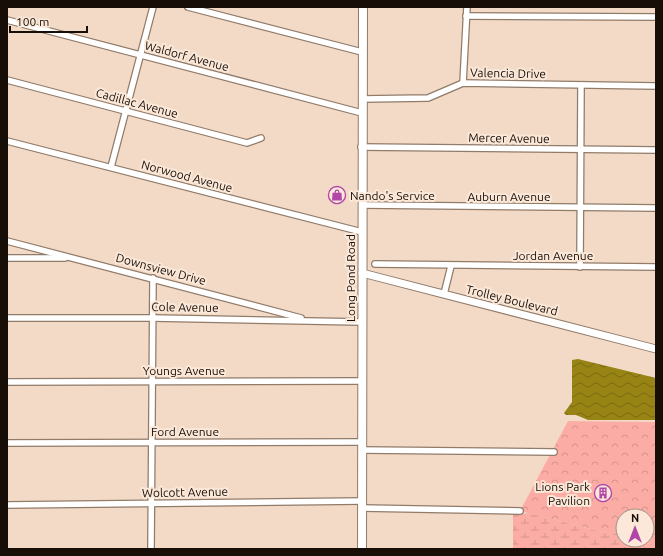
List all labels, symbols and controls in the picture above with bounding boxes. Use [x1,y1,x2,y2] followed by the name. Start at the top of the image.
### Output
[10,8,87,34] scale bar
[16,15,49,28] text: 100 m
[144,39,230,73] street label: Waldorf Avenue
[470,66,546,80] street label: Valencia Drive
[94,86,180,120] street label: Cadillac Avenue
[468,131,550,145] street label: Mercer Avenue
[140,158,234,194] street label: Norwood Avenue
[327,185,347,205] shop icon: Nando's Service
[350,189,435,202] place label: Nando's Service
[467,190,551,203] street label: Auburn Avenue
[344,234,357,322] street label: Long Pond Road
[513,249,593,262] street label: Jordan Avenue
[115,251,207,287] street label: Downsview Drive
[465,282,559,318] street label: Trolley Boulevard
[151,300,219,314] street label: Cole Avenue
[143,364,225,377] street label: Youngs Avenue
[151,425,219,438] street label: Ford Avenue
[535,480,590,507] place label: Lions Park Pavilion
[593,483,613,503] building icon: Lions Park Pavilion
[142,485,228,499] street label: Wolcott Avenue
[615,508,655,548] north arrow
[631,512,639,524] text: N

